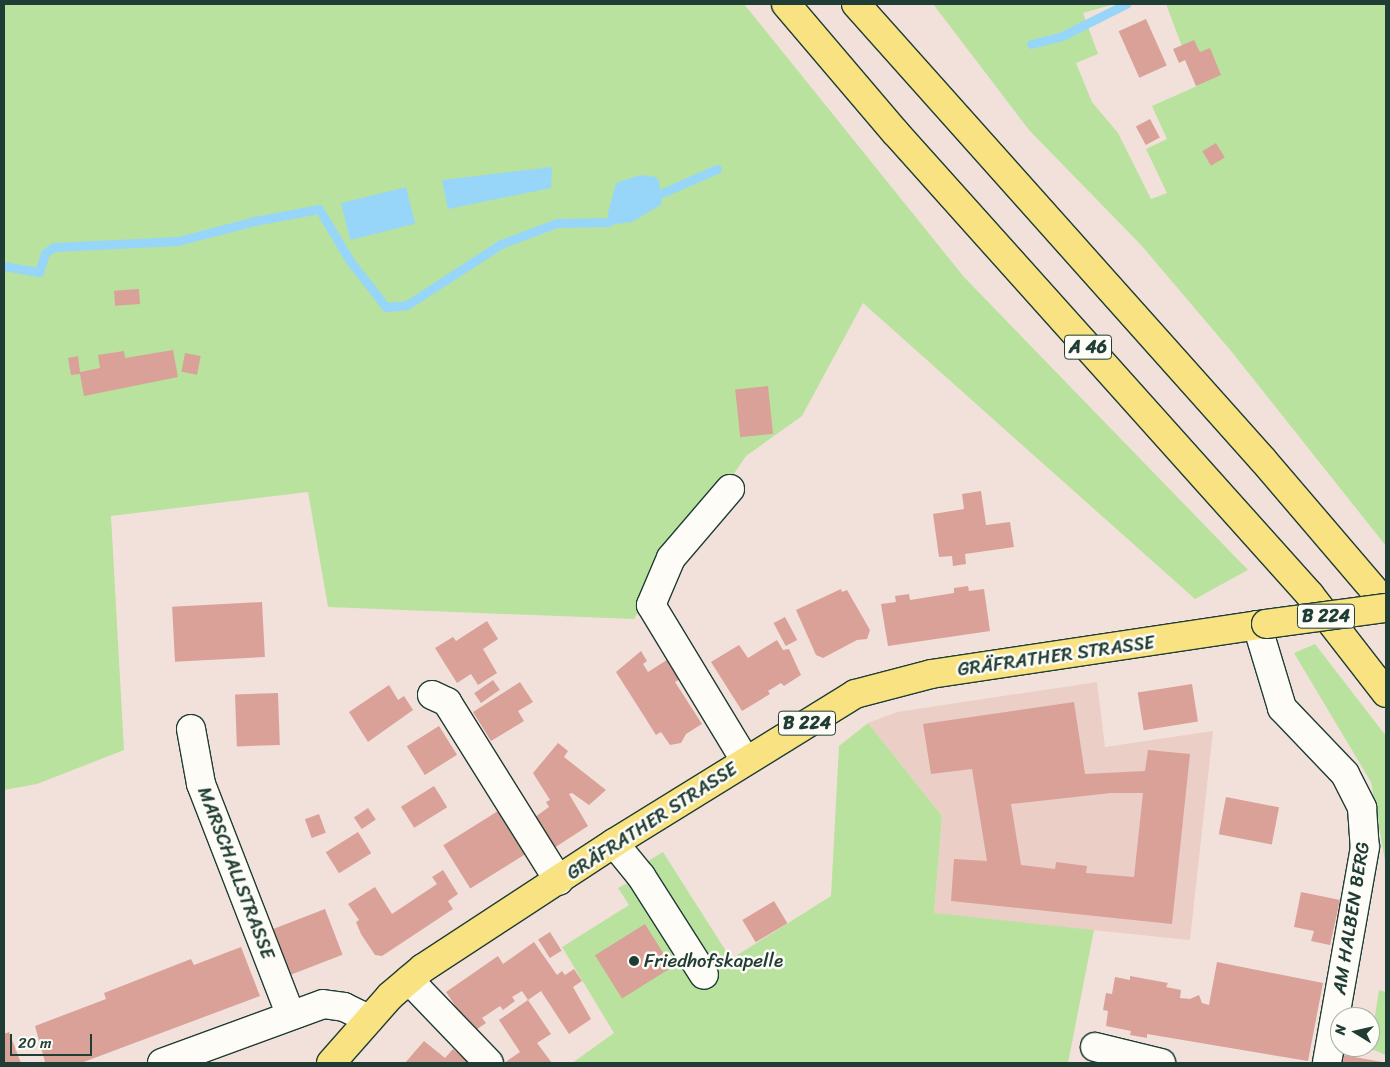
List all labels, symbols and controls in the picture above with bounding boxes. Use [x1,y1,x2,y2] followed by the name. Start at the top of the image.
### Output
[1063,332,1113,362] road number: A 46
[1296,600,1356,632] road number: B 224
[955,631,1157,681] street label: GRÄFRATHER STRASSE
[777,708,837,738] road number: B 224
[562,757,742,885] street label: GRÄFRATHER STRASSE
[193,784,279,962] street label: MARSCHALLSTRASSE
[1328,840,1374,996] street label: AM HALBEN BERG
[644,950,783,972] place label: Friedhofskapelle
[628,955,640,967] marker: Friedhofskapelle
[1330,1007,1380,1057] north arrow
[1328,1023,1354,1036] text: N
[12,1024,95,1056] scale bar
[18,1030,52,1056] text: 20 m

